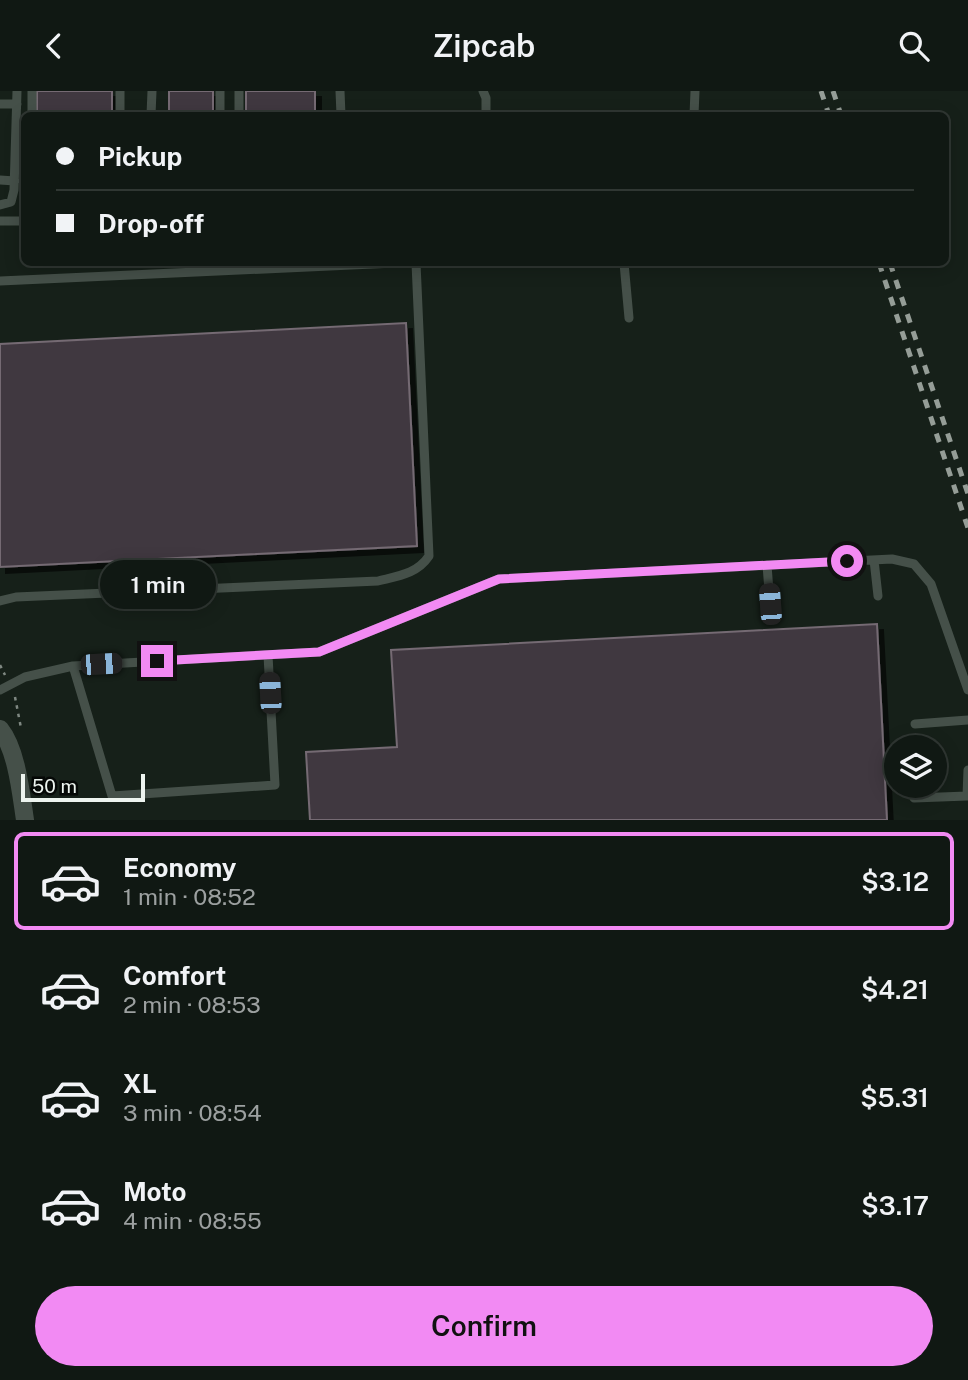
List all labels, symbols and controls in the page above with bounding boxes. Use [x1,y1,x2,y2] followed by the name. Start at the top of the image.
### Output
[35,27,73,65] icon: back
[433,27,535,64] text: Zipcab
[895,27,933,65] icon: search
[98,141,182,172] text: Pickup
[98,208,204,239] text: Drop-off
[831,545,863,577] route start
[99,559,215,609] callout: 1 min
[131,571,185,598] text: 1 min
[759,582,782,626] car
[141,645,173,677] route end
[80,652,123,676] car
[259,671,282,715] car
[884,735,947,798] map controls
[884,735,947,798] button: layers
[21,771,145,803] scale bar
[32,775,77,797] text: 50 m
[39,850,102,913] icon: car
[123,852,236,883] text: Economy
[861,866,929,897] text: $3.12
[123,883,256,910] text: 1 min · 08:52
[39,958,102,1021] icon: car
[123,960,226,991] text: Comfort
[861,974,929,1005] text: $4.21
[123,991,261,1018] text: 2 min · 08:53
[39,1066,102,1129] icon: car
[123,1068,157,1099] text: XL
[860,1082,929,1113] text: $5.31
[123,1099,262,1126] text: 3 min · 08:54
[39,1174,102,1237] icon: car
[123,1176,186,1207] text: Moto
[861,1190,929,1221] text: $3.17
[123,1207,262,1234] text: 4 min · 08:55
[35,1286,933,1366] button: Confirm

